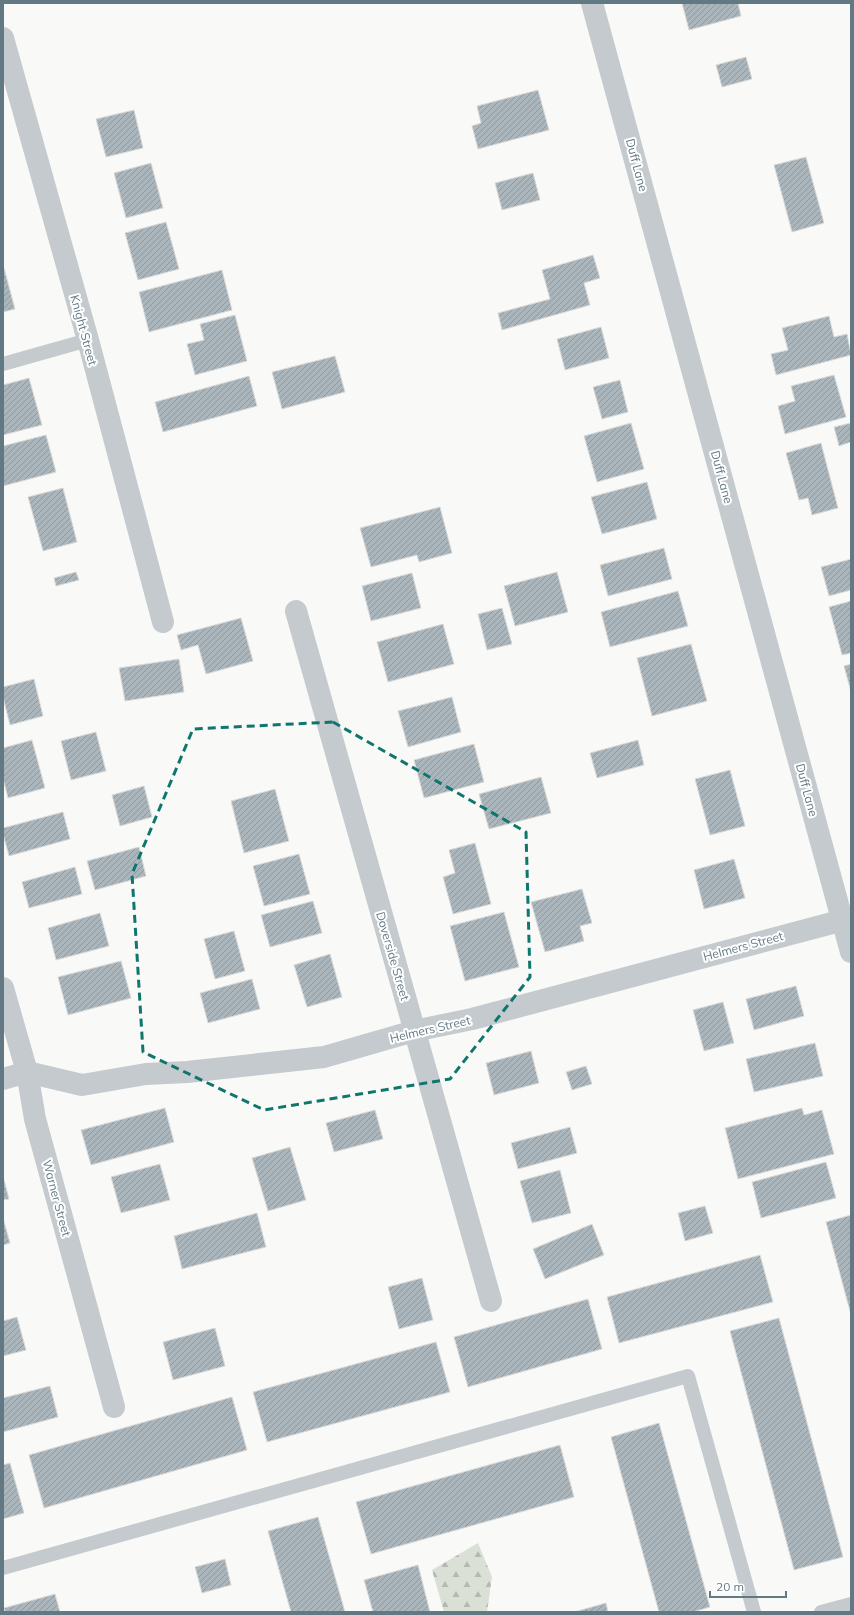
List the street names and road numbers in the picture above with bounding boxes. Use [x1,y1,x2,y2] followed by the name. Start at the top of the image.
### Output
[623,137,651,193] street label: Duff Lane
[67,293,101,367] street label: Knight Street
[708,449,736,505] street label: Duff Lane
[793,762,821,818] street label: Duff Lane
[373,910,413,1002] street label: Doverside Street
[701,928,785,964] street label: Helmers Street
[388,1012,472,1046] street label: Helmers Street
[40,1158,74,1238] street label: Warner Street

